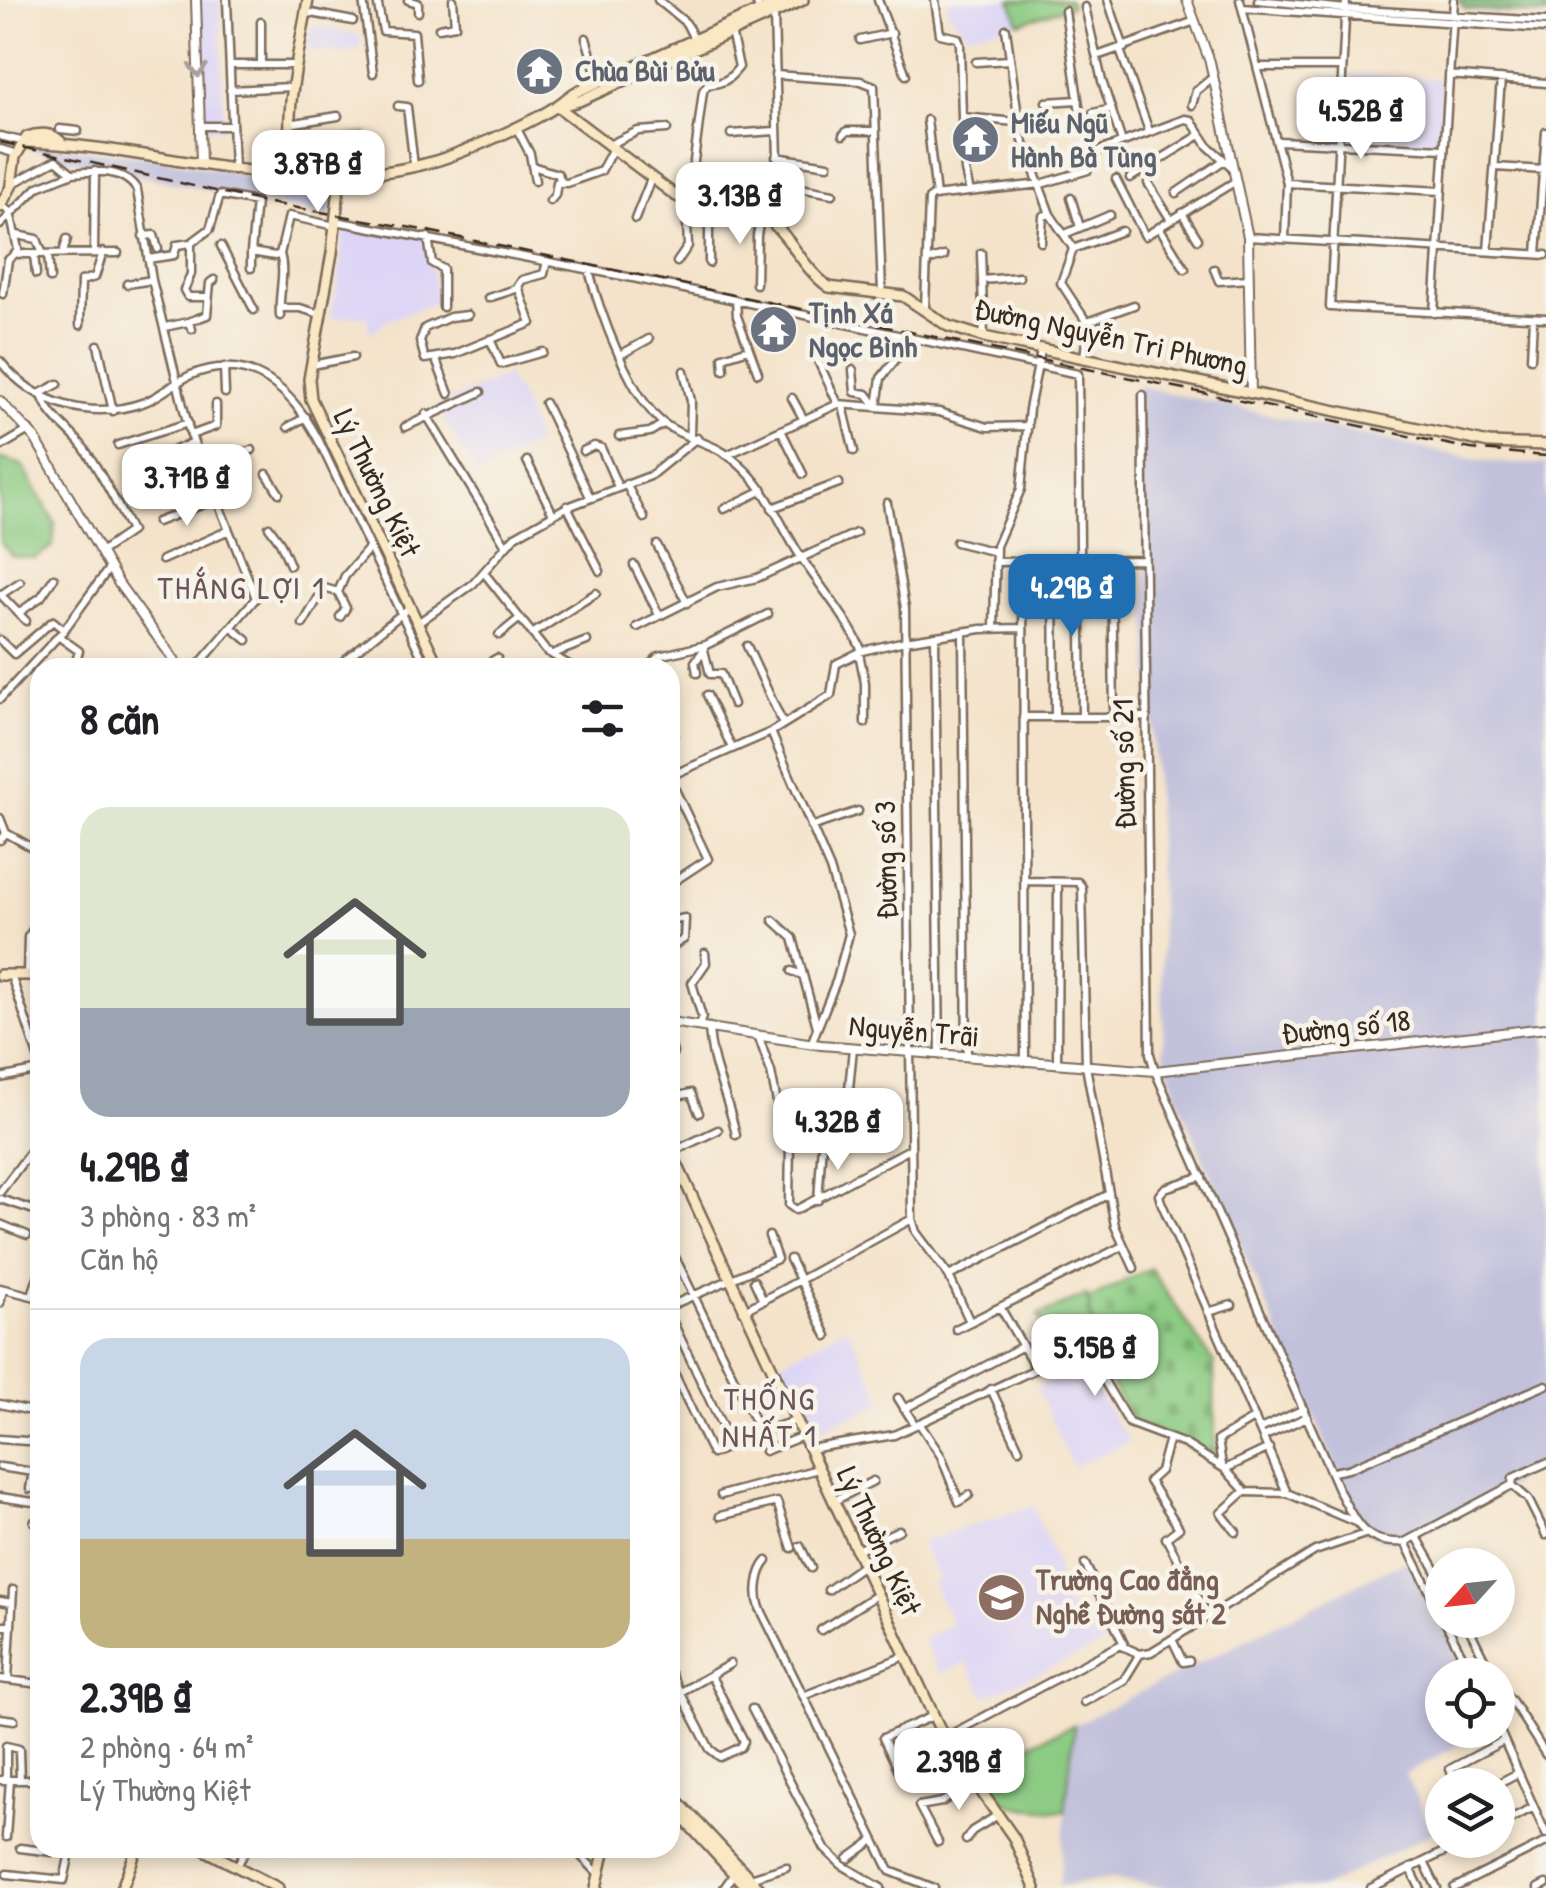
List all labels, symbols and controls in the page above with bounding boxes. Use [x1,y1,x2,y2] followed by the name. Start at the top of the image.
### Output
[514,45,566,97] temple icon: Chùa Bùi Bửu
[575,50,715,90] place label: Chùa Bùi Bửu
[188,62,209,78] one-way arrow
[1269,77,1453,162] pin: 4.52B ₫
[1318,88,1404,131] text: 4.52B ₫
[1011,102,1157,177] place label: Miếu Ngũ Hành Bà Tùng
[950,114,1002,166] temple icon: Miếu Ngũ Hành Bà Tùng
[226,130,410,215] pin: 3.87B ₫
[274,141,362,184] text: 3.87B ₫
[648,162,832,247] pin: 3.13B ₫
[698,173,782,216] text: 3.13B ₫
[971,288,1251,384] street label: Đường Nguyễn Tri Phương
[808,292,917,367] place label: Tịnh Xá Ngọc Bình
[748,304,800,356] temple icon: Tịnh Xá Ngọc Bình
[325,402,431,564] street label: Lý Thường Kiệt
[95,444,279,529] pin: 3.71B ₫
[144,455,230,498] text: 3.71B ₫
[980,554,1164,639] pin: 4.29B ₫
[1030,565,1114,608] text: 4.29B ₫
[157,566,327,609] district label: THẮNG LỢI 1
[80,690,160,747] text: 8 căn
[575,691,630,746] icon: filters
[1102,699,1144,829] street label: Đường số 21
[864,800,906,920] street label: Đường số 3
[265,872,445,1052] icon: home
[1280,999,1412,1053] street label: Đường số 18
[847,1004,981,1056] street label: Nguyễn Trãi
[746,1088,930,1173] pin: 4.32B ₫
[795,1099,881,1142] text: 4.32B ₫
[80,1137,189,1194] text: 4.29B ₫
[80,1194,256,1237] text: 3 phòng · 83 m²
[80,1237,158,1280] text: Căn hộ
[1003,1314,1187,1399] pin: 5.15B ₫
[1053,1325,1137,1368] text: 5.15B ₫
[722,1377,818,1457] district label: THỐNG NHẤT 1
[265,1403,445,1583] icon: home
[828,1460,932,1622] street label: Lý Thường Kiệt
[1425,1548,1515,1638] north arrow
[1425,1548,1515,1858] map controls
[1035,1559,1227,1634] place label: Trường Cao đẳng Nghề Đường sắt 2
[975,1571,1027,1623] school or university icon: Trường Cao đẳng Nghề Đường sắt 2
[1425,1658,1515,1748] button: locate
[80,1668,192,1725] text: 2.39B ₫
[80,1725,253,1768] text: 2 phòng · 64 m²
[867,1728,1051,1813] pin: 2.39B ₫
[916,1739,1002,1782] text: 2.39B ₫
[80,1768,251,1811] text: Lý Thường Kiệt
[1425,1768,1515,1858] button: layers

